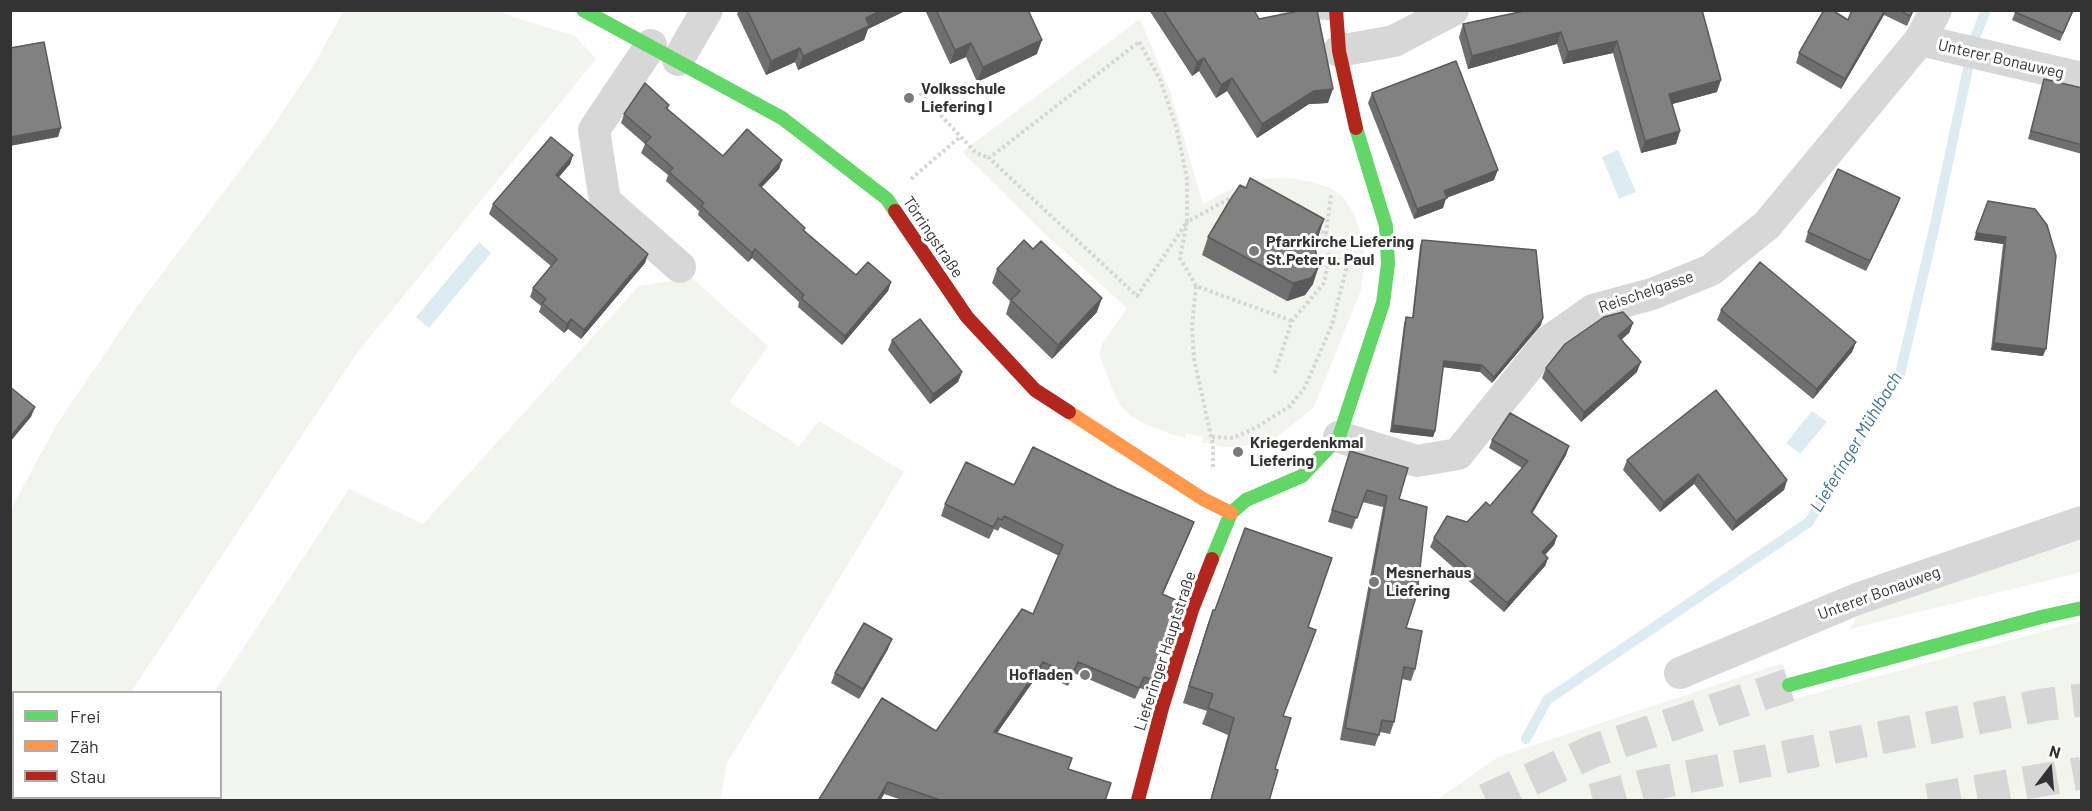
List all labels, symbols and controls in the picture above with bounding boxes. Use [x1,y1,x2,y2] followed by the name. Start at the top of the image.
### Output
[1936,35,2066,83] street label: Unterer Bonauweg
[921,79,1006,117] place label: Volksschule Liefering I
[902,91,916,105] marker: Volksschule Liefering I
[899,193,967,281] street label: Törringstraße
[1266,232,1414,270] place label: Pfarrkirche Liefering St.Peter u. Paul
[1247,244,1261,258] marker: Pfarrkirche Liefering St.Peter u. Paul
[1596,267,1696,317] street label: Reischelgasse
[1806,368,1906,516] water label: Lieferinger Mühlbach
[1250,433,1363,471] place label: Kriegerdenkmal Liefering
[1231,445,1245,459] marker: Kriegerdenkmal Liefering
[1815,562,1943,624] street label: Unterer Bonauweg
[1386,563,1472,601] place label: Mesnerhaus Liefering
[1130,569,1200,733] street label: Lieferinger Hauptstraße
[1367,575,1381,589] marker: Mesnerhaus Liefering
[1009,665,1073,685] place label: Hofladen
[1078,668,1092,682] marker: Hofladen
[12,691,222,799] legend
[70,705,101,727] text: Frei
[70,735,99,757] text: Zäh
[2020,739,2080,799] north arrow
[2047,741,2063,762] text: N
[70,765,106,787] text: Stau

